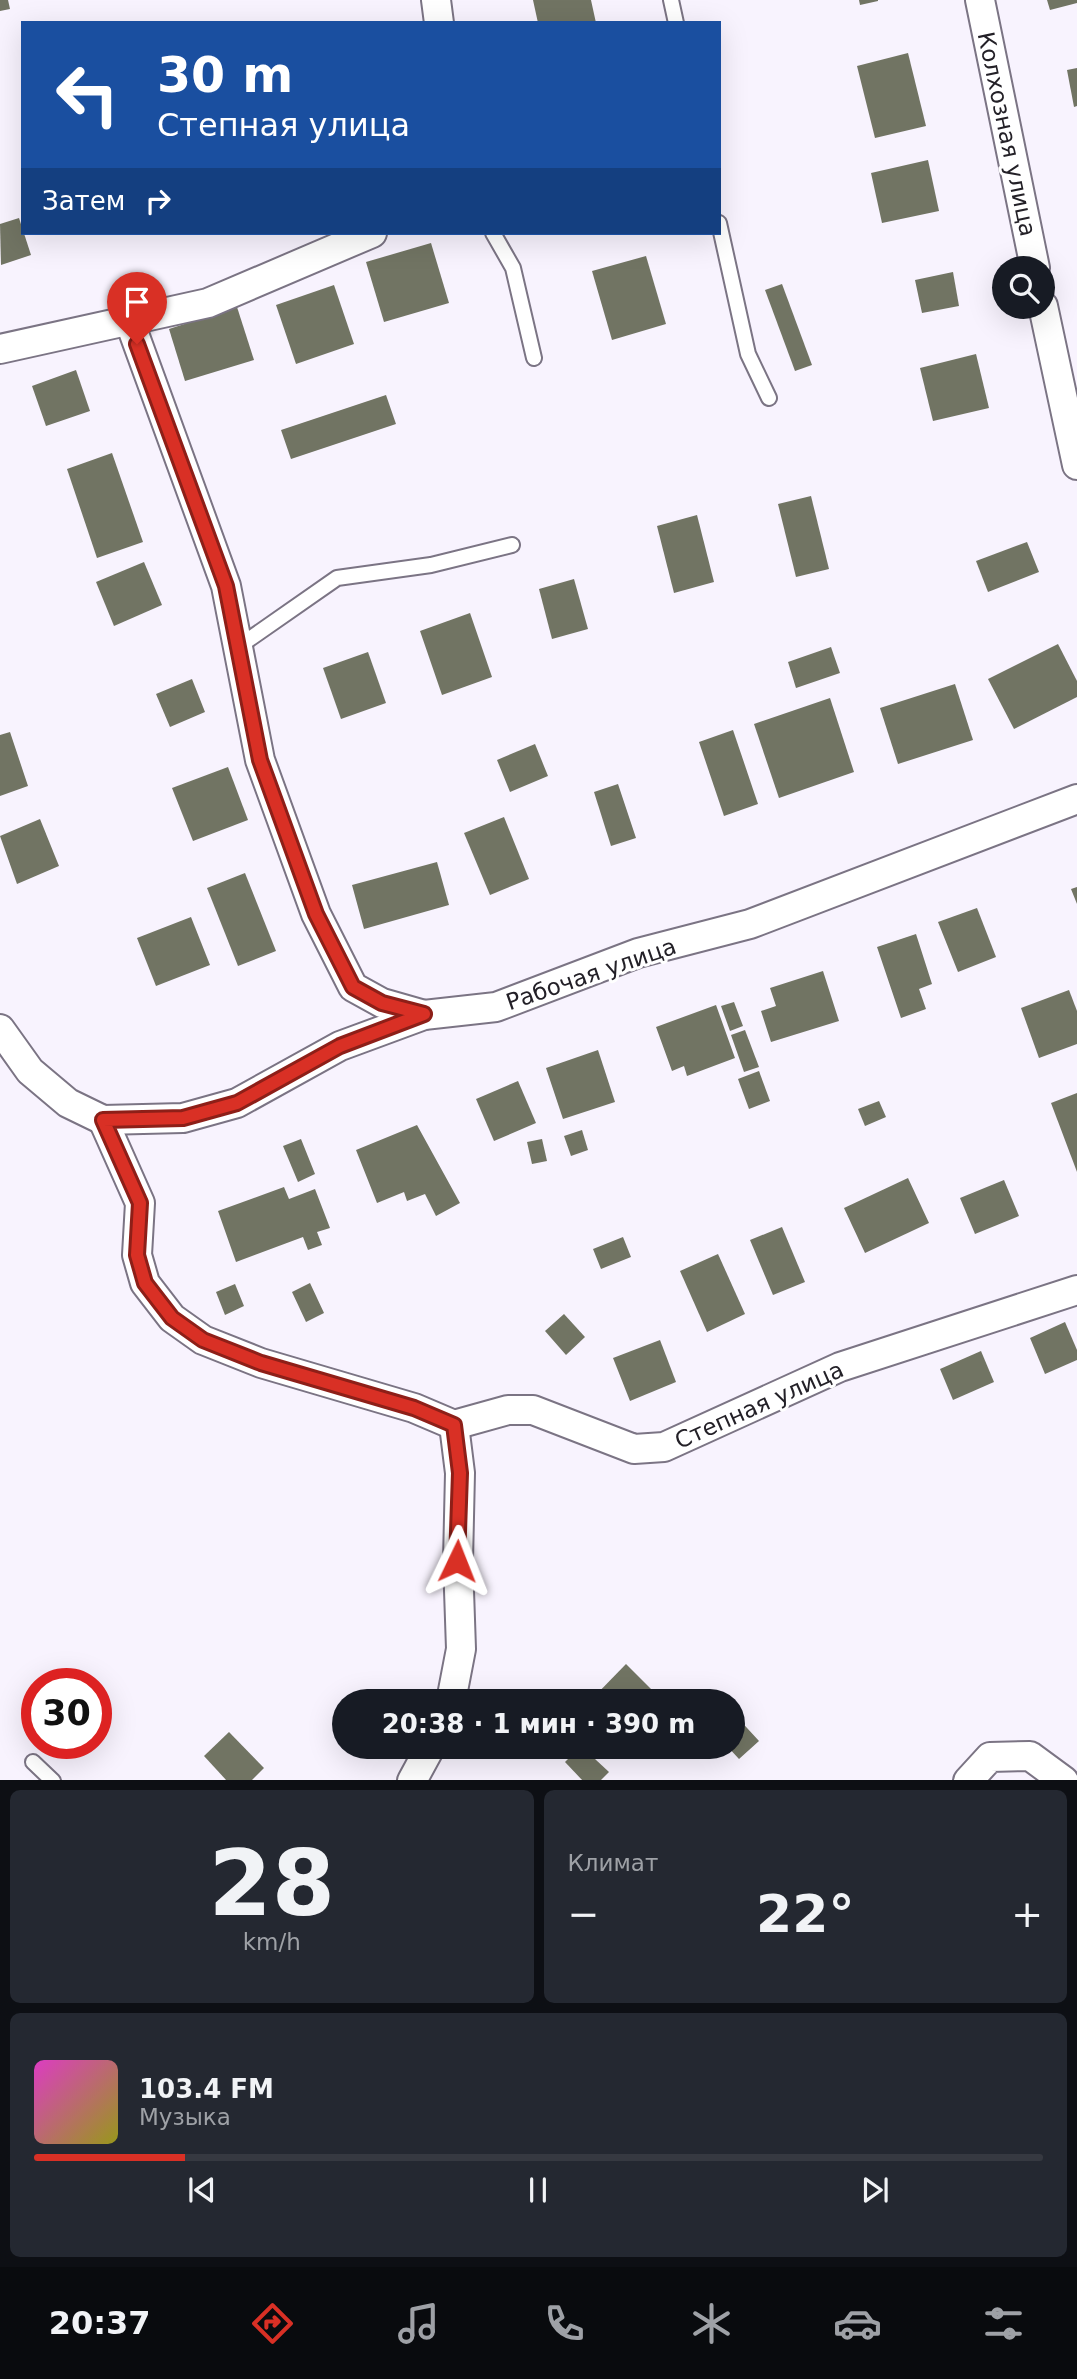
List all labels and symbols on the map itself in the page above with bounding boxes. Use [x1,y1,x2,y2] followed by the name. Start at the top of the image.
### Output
[973,29,1041,239] street label: Колхозная улица
[107,272,167,344] pin
[503,933,679,1015] street label: Рабочая улица
[671,1356,847,1454] street label: Степная улица
[420,1524,494,1598] position arrow
[21,1668,112,1759] speed limit sign: 30

